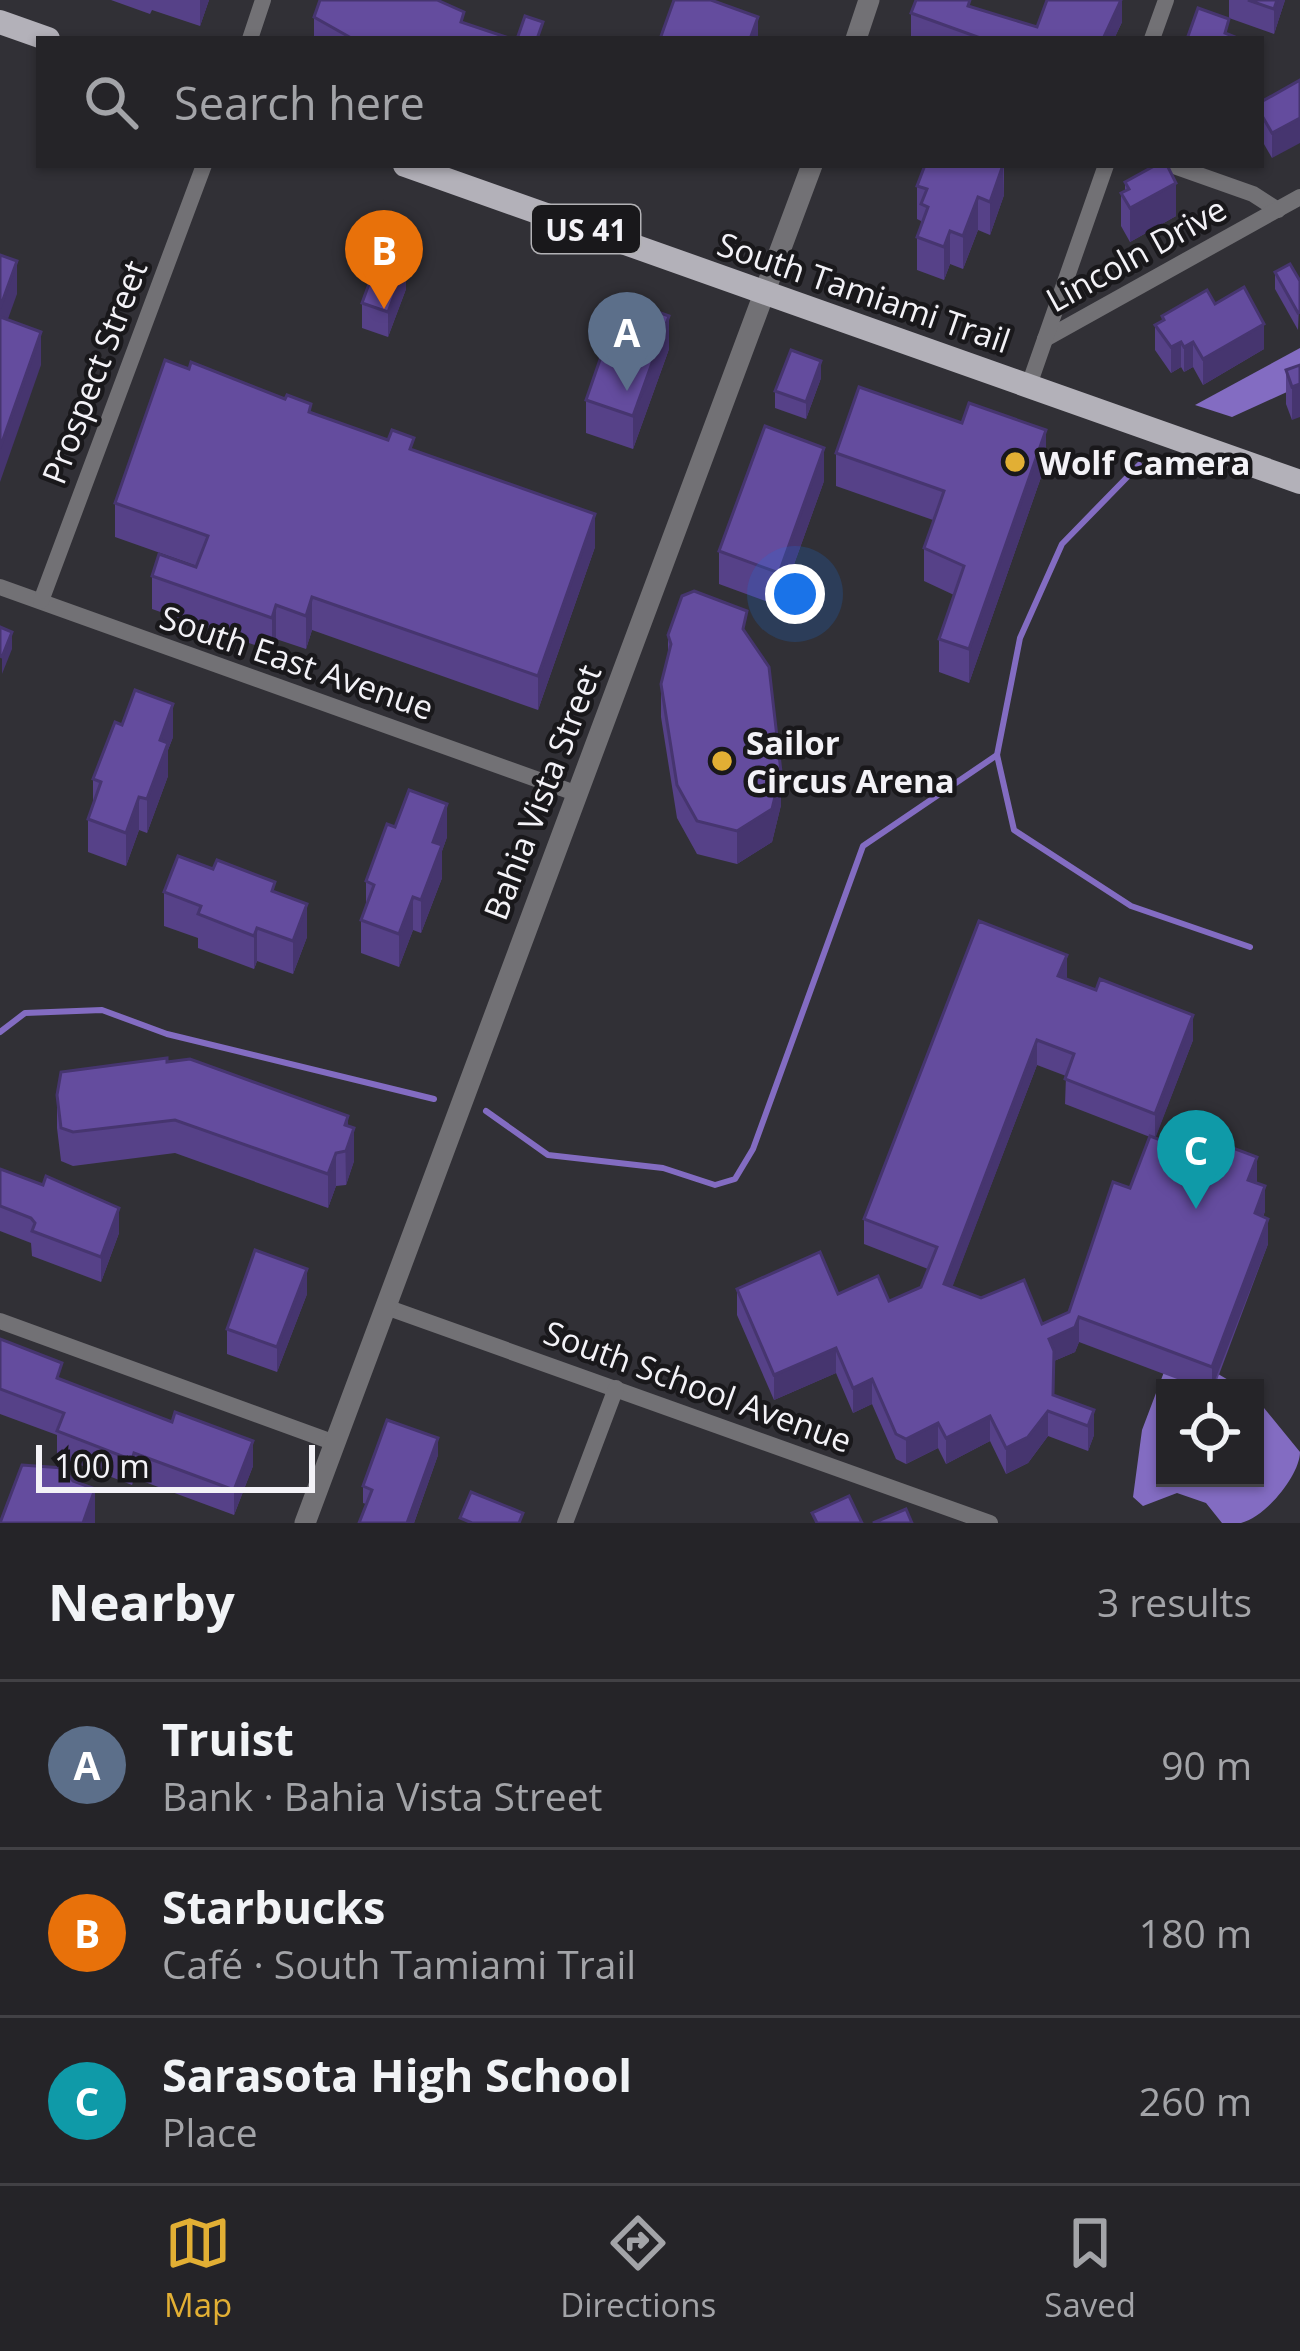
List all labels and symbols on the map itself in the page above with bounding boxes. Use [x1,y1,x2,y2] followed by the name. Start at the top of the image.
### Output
[1038,186,1234,322] street label: Lincoln Drive
[532,205,640,253] road number: US 41
[345,210,423,309] pin: B
[712,221,1016,363] street label: South Tamiami Trail
[31,254,157,490] street label: Prospect Street
[588,292,666,391] pin: A
[1039,440,1251,485] place label: Wolf Camera
[1002,449,1028,475] marker: Wolf Camera
[765,564,825,624] your location
[154,594,440,730] street label: South East Avenue
[473,658,611,926] street label: Bahia Vista Street
[746,720,955,803] place label: Sailor Circus Arena
[709,748,735,774] marker: Sailor Circus Arena
[1157,1110,1235,1209] pin: C
[538,1309,858,1463] street label: South School Avenue
[36,1439,315,1492] scale bar

